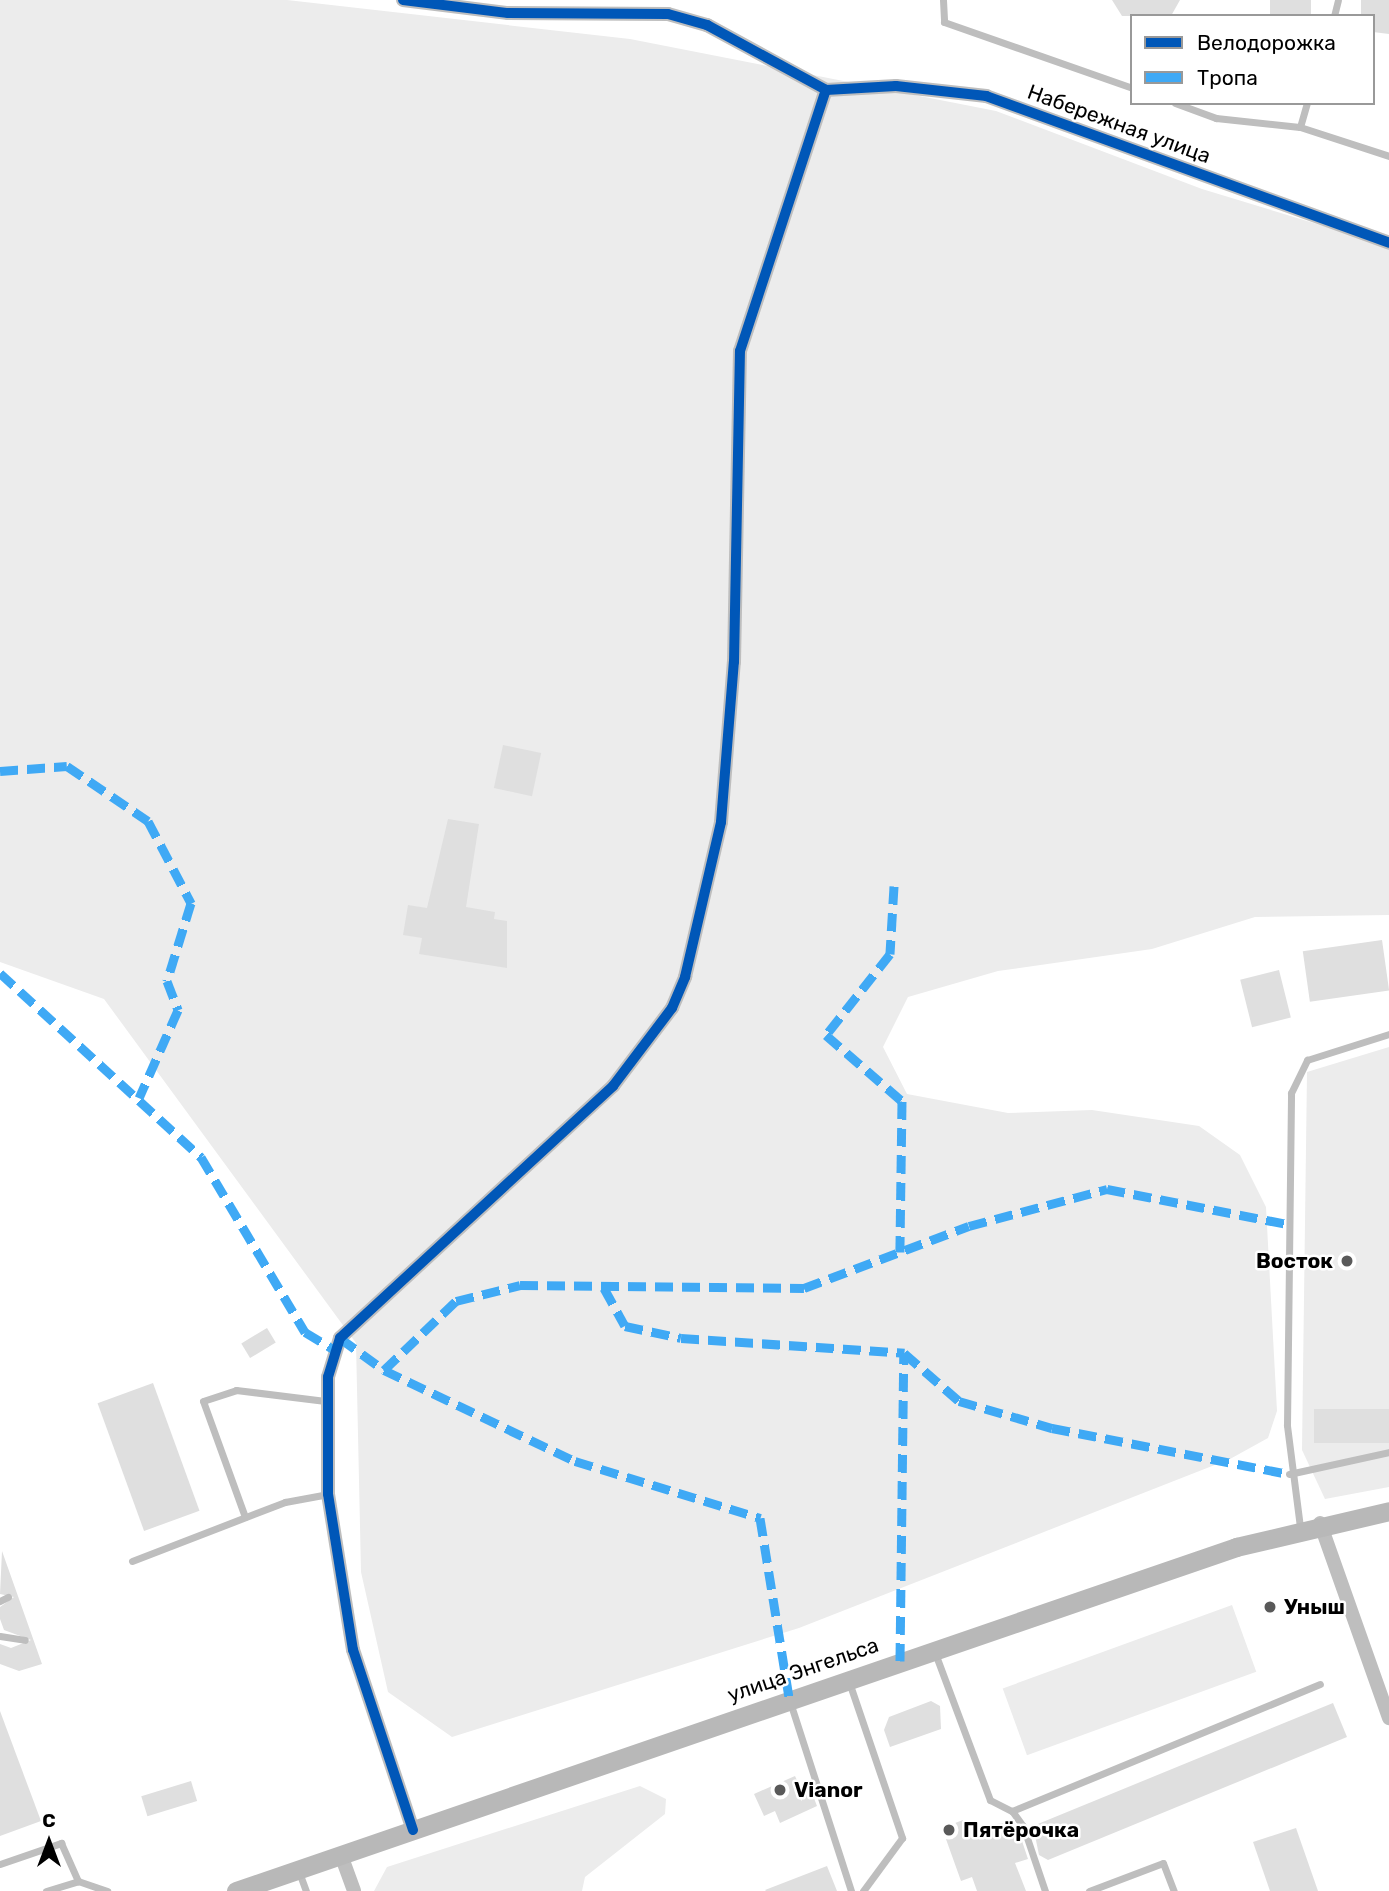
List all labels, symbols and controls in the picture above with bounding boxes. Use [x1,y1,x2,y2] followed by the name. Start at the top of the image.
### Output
[1130,14,1375,105] legend
[1197,30,1336,55] text: Велодорожка
[1197,65,1258,90] text: Тропа
[1024,79,1214,169] street label: Набережная улица
[1256,1248,1333,1274] place label: Восток
[1339,1253,1355,1269] marker: Восток
[1284,1594,1345,1620] place label: Уныш
[1262,1599,1278,1615] marker: Уныш
[724,1632,882,1708] street label: улица Энгельса
[794,1777,863,1803] place label: Vianor
[772,1782,788,1798] marker: Vianor
[14,1807,84,1877] north arrow
[42,1809,56,1832] text: С
[963,1817,1079,1843] place label: Пятёрочка
[941,1822,957,1838] marker: Пятёрочка

